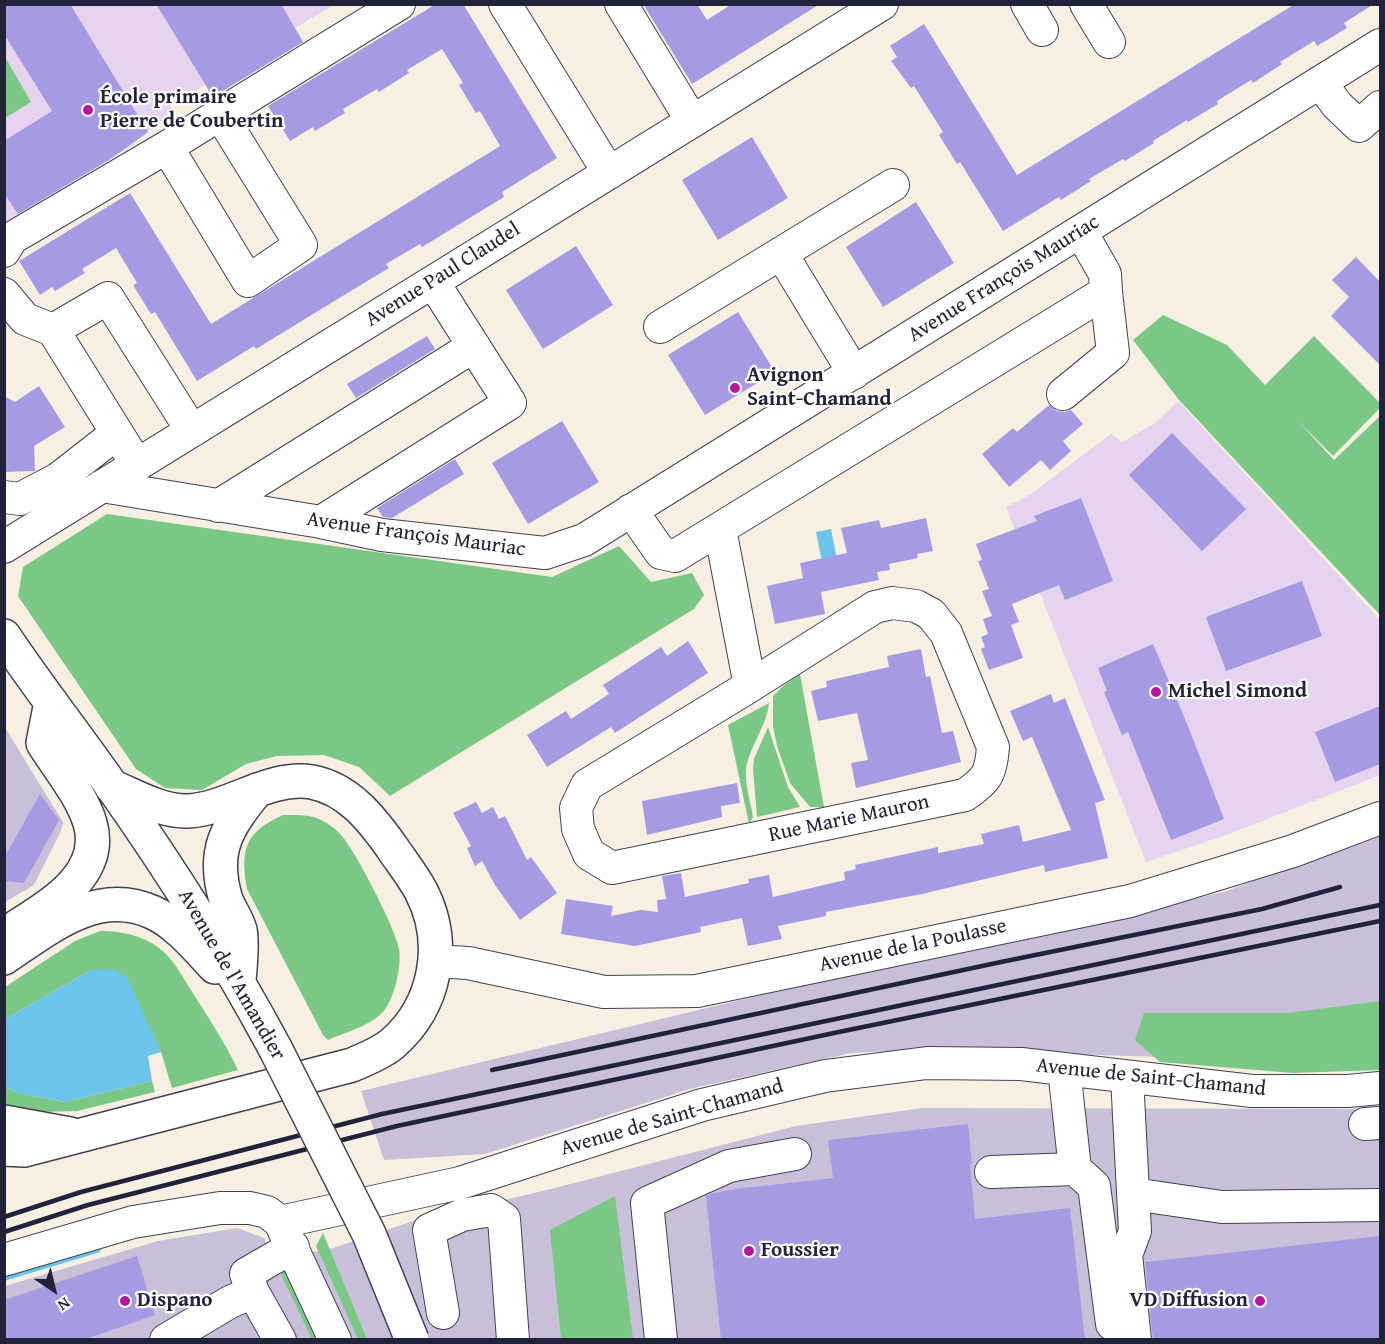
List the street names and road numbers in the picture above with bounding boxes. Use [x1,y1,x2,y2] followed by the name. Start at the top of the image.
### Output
[904,210,1104,348] street label: Avenue François Mauriac
[361,217,525,333] street label: Avenue Paul Claudel
[305,507,527,563] street label: Avenue François Mauriac
[766,790,932,848] street label: Rue Marie Mauron
[172,885,290,1065] street label: Avenue de l'Amandier
[817,914,1009,978] street label: Avenue de la Poulasse
[1035,1053,1267,1103] street label: Avenue de Saint-Chamand
[558,1074,786,1162] street label: Avenue de Saint-Chamand

